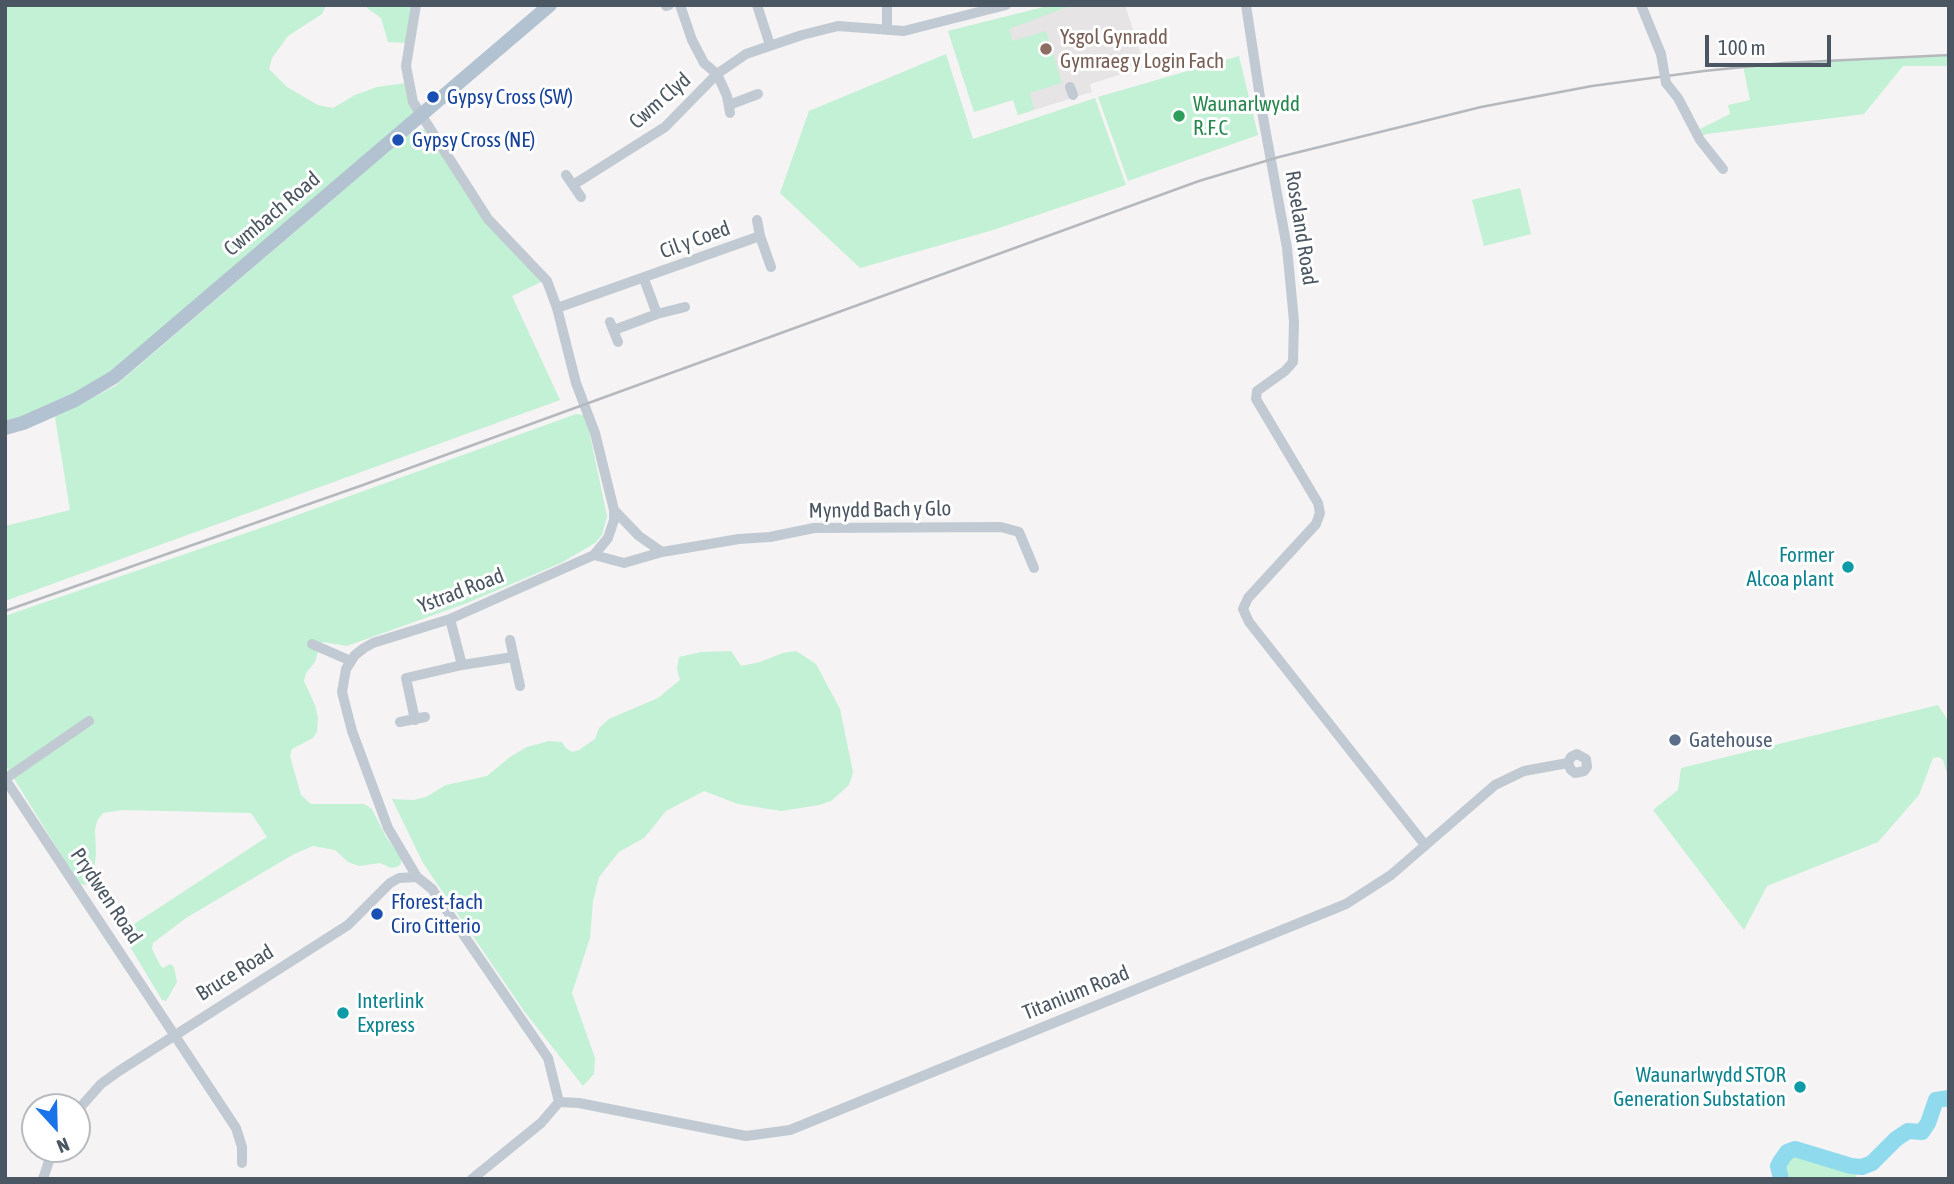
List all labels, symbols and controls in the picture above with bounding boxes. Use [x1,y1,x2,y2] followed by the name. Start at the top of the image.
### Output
[1709,21,1835,65] scale bar
[1060,24,1224,74] place label: Ysgol Gynradd Gymraeg y Login Fach
[1718,35,1766,59] text: 100 m
[1038,41,1054,57] marker: Ysgol Gynradd Gymraeg y Login Fach
[624,67,696,135] street label: Cwm Clyd
[447,84,573,110] place label: Gypsy Cross (SW)
[425,89,441,105] marker: Gypsy Cross (SW)
[1193,91,1300,141] place label: Waunarlwydd R.F.C
[1171,108,1187,124] marker: Waunarlwydd R.F.C
[412,127,535,153] place label: Gypsy Cross (NE)
[390,132,406,148] marker: Gypsy Cross (NE)
[219,167,325,261] street label: Cwmbach Road
[1280,169,1322,287] street label: Roseland Road
[656,216,734,264] street label: Cil y Coed
[809,496,951,524] street label: Mynydd Bach y Glo
[1747,542,1834,592] place label: Former Alcoa plant
[1840,559,1856,575] marker: Former Alcoa plant
[414,563,508,619] street label: Ystrad Road
[1689,727,1772,753] place label: Gatehouse
[1667,732,1683,748] marker: Gatehouse
[65,843,147,949] street label: Prydwen Road
[391,889,483,939] place label: Fforest-fach Ciro Citterio
[369,906,385,922] marker: Fforest-fach Ciro Citterio
[192,939,278,1007] street label: Bruce Road
[1019,960,1133,1026] street label: Titanium Road
[357,988,424,1038] place label: Interlink Express
[335,1005,351,1021] marker: Interlink Express
[1613,1062,1786,1112] place label: Waunarlwydd STOR Generation Substation
[1792,1079,1808,1095] marker: Waunarlwydd STOR Generation Substation
[21,1093,91,1163] north arrow
[54,1133,72,1158] text: N

